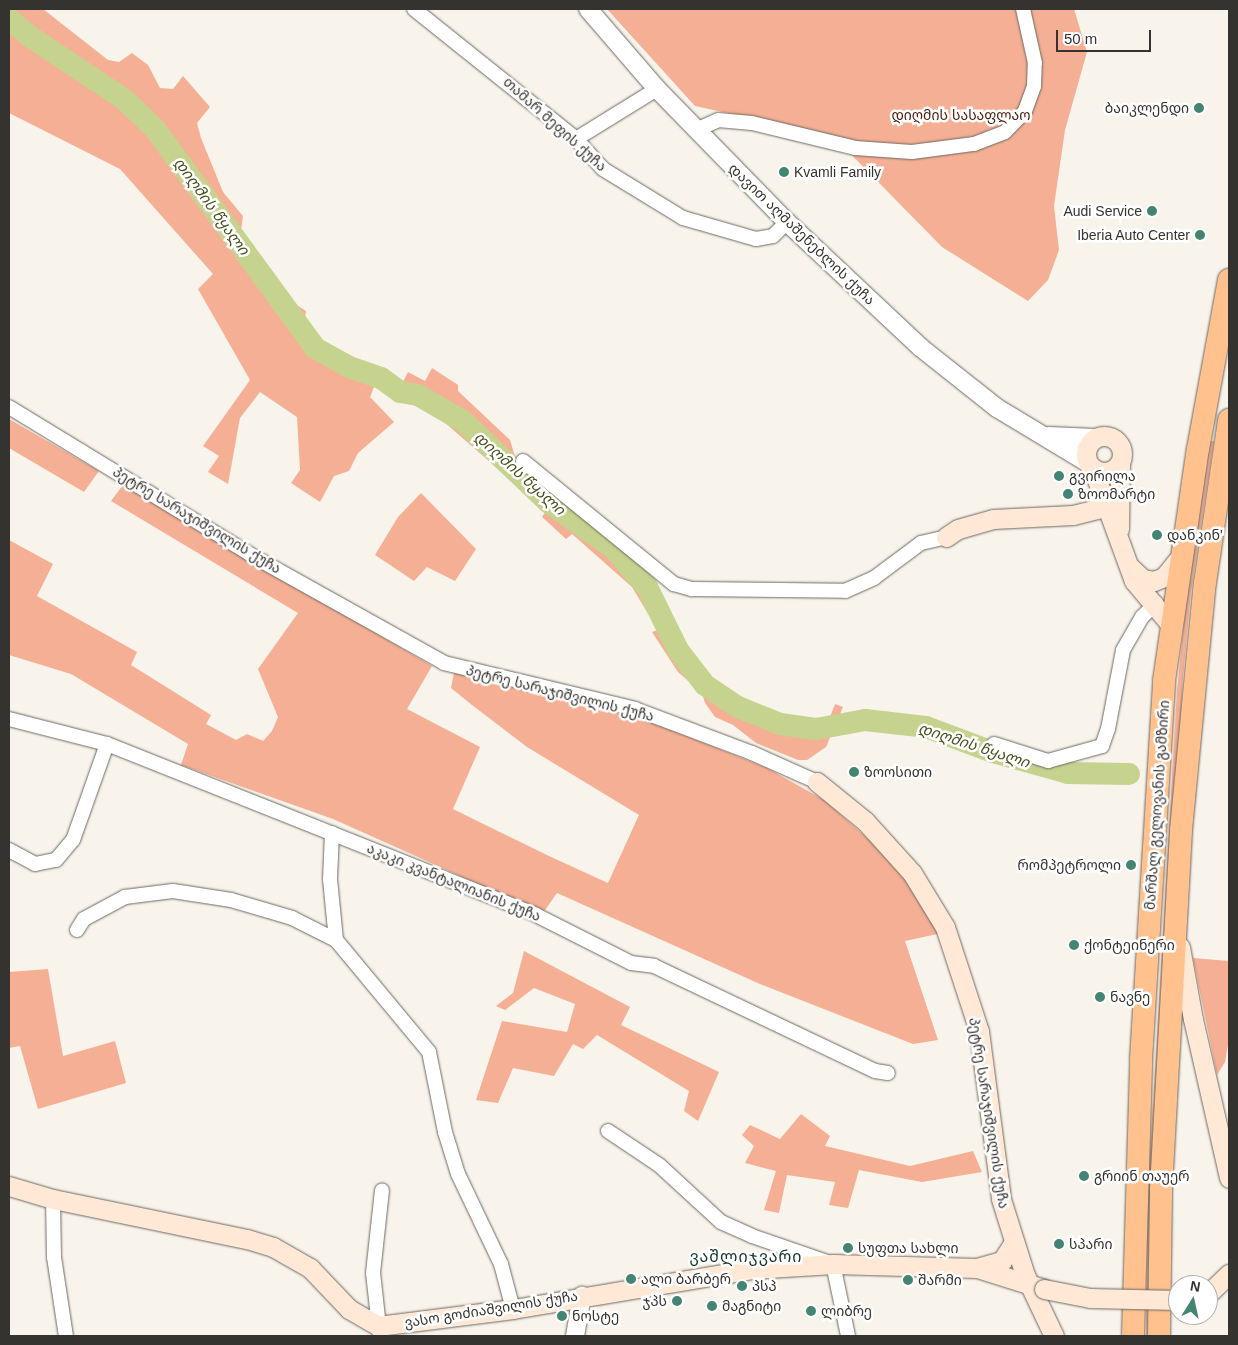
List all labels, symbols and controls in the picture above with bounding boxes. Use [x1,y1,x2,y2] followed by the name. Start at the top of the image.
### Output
[1058,20,1153,52] scale bar
[1064,30,1097,47] text: 50 m
[500,73,610,175] street label: თამარ მეფის ქუჩა
[1105,100,1189,116] place label: ბაიკლენდი
[1193,102,1205,114] marker: ბაიკლენდი
[891,107,1031,123] park label: დიღმის სასაფლაო
[171,154,253,258] water label: დიღმის წყალი
[725,160,879,308] street label: დავით აღმაშენებლის ქუჩა
[794,164,881,180] place label: Kvamli Family
[778,166,790,178] marker: Kvamli Family
[1063,203,1142,219] place label: Audi Service
[1146,205,1158,217] marker: Audi Service
[1076,227,1190,243] place label: Iberia Auto Center
[1194,229,1206,241] marker: Iberia Auto Center
[471,427,569,519] water label: დიღმის წყალი
[110,463,284,577] street label: პეტრე სარაჯიშვილის ქუჩა
[1069,468,1136,484] place label: გვირილა
[1053,470,1065,482] marker: გვირილა
[1078,486,1155,502] place label: ზოომარტი
[1062,488,1074,500] marker: ზოომარტი
[1167,527,1223,543] place label: დანკინ'
[1151,529,1163,541] marker: დანკინ'
[464,661,656,725] street label: პეტრე სარაჯიშვილის ქუჩა
[1141,699,1173,911] street label: მარშალ გელოვანის გამზირი
[916,719,1032,771] water label: დიღმის წყალი
[864,764,932,780] place label: ზოოსითი
[848,766,860,778] marker: ზოოსითი
[365,839,543,925] street label: აკაკი კვანტალიანის ქუჩა
[1018,857,1121,873] place label: რომპეტროლი
[1125,859,1137,871] marker: რომპეტროლი
[1084,937,1175,953] place label: ქონტეინერი
[1068,939,1080,951] marker: ქონტეინერი
[1110,989,1150,1005] place label: ნავნე
[1094,991,1106,1003] marker: ნავნე
[966,1016,1012,1210] street label: პეტრე სარაჯიშვილის ქუჩა
[1094,1168,1189,1184] place label: გრიინ თაუერ
[1078,1170,1090,1182] marker: გრიინ თაუერ
[1069,1236,1112,1252] place label: სპარი
[1053,1238,1065,1250] marker: სპარი
[858,1240,958,1256] place label: სუფთა სახლი
[842,1242,854,1254] marker: სუფთა სახლი
[688,1247,804,1267] district label: ვაშლიჯვარი
[641,1271,731,1287] place label: ალი ბარბერ
[918,1272,962,1288] place label: შარმი
[625,1273,637,1285] marker: ალი ბარბერ
[902,1274,914,1286] marker: შარმი
[1168,1275,1218,1325] north arrow
[1189,1277,1202,1295] text: N
[752,1278,777,1294] place label: პსპ
[736,1280,748,1292] marker: პსპ
[403,1287,579,1331] street label: ვასო გოძიაშვილის ქუჩა
[643,1293,667,1309] place label: ჯპს
[671,1295,683,1307] marker: ჯპს
[722,1298,781,1314] place label: მაგნიტი
[706,1300,718,1312] marker: მაგნიტი
[821,1303,872,1319] place label: ლიბრე
[805,1305,817,1317] marker: ლიბრე
[572,1308,619,1324] place label: ნოსტე
[556,1310,568,1322] marker: ნოსტე

